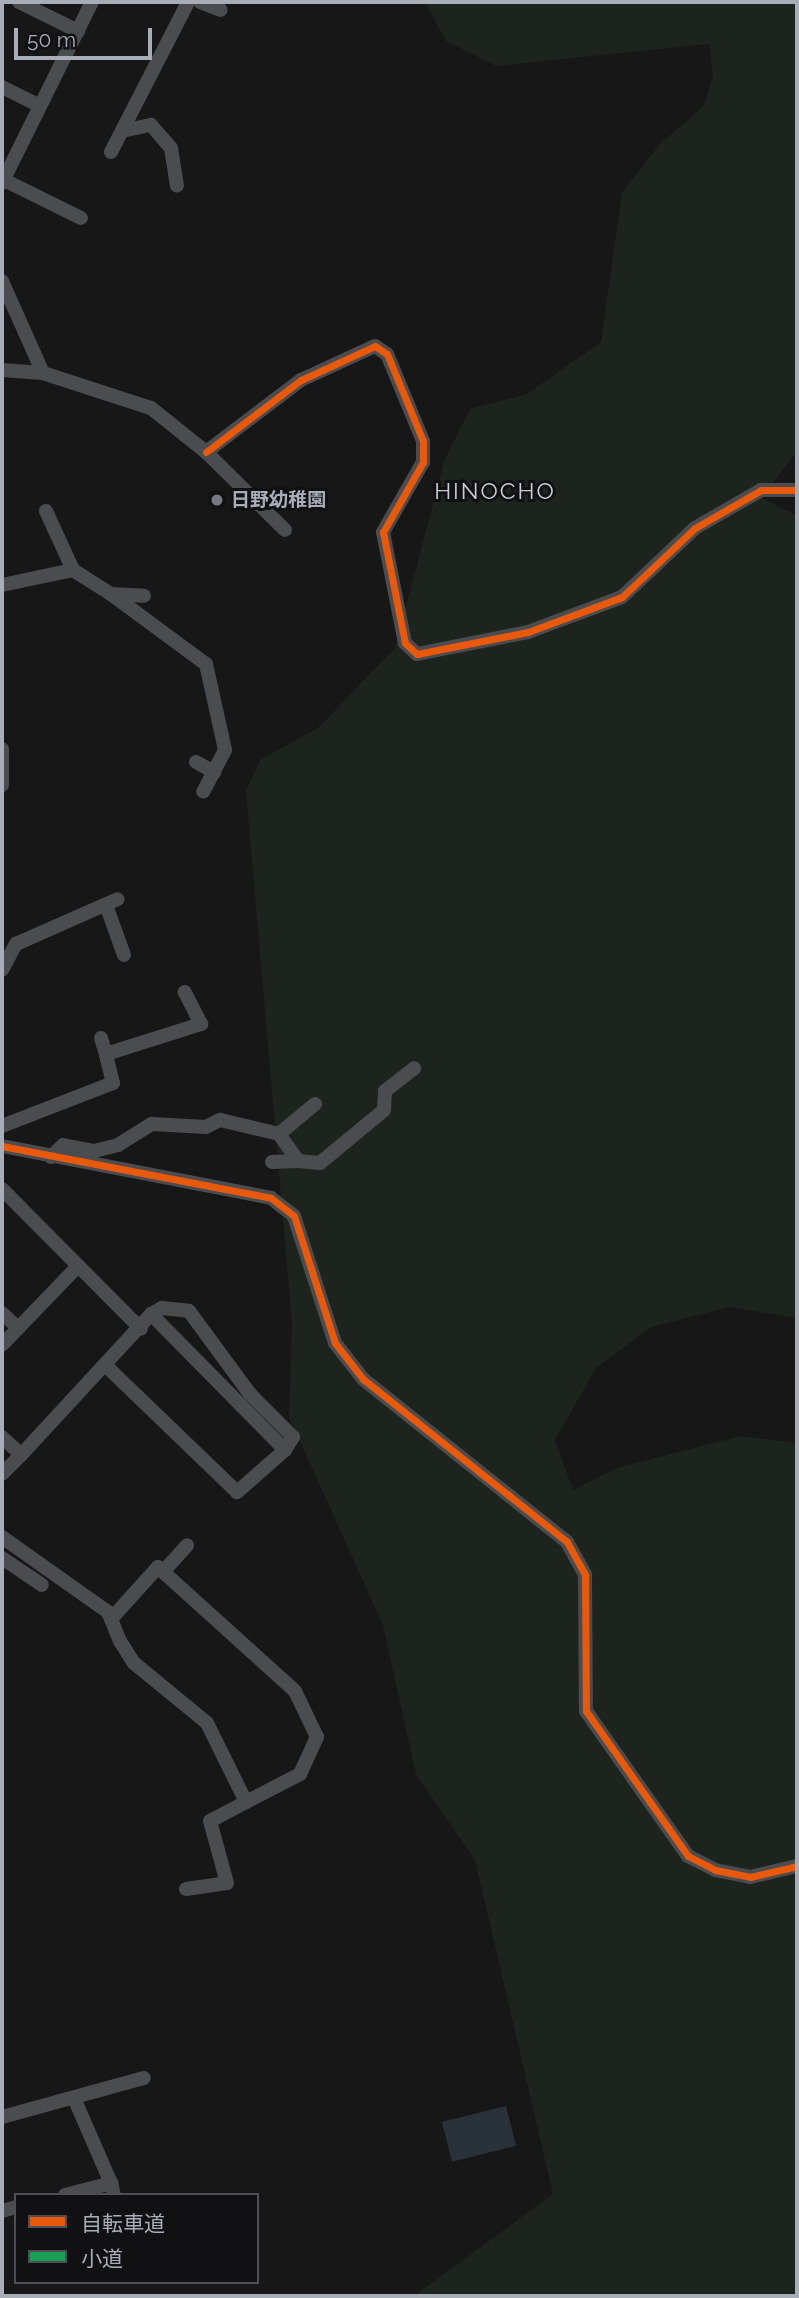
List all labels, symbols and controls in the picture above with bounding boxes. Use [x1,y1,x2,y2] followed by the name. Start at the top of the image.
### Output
[18,14,156,58] scale bar
[27,27,76,52] text: 50 m
[435,477,555,505] district label: HINOCHO
[231,489,326,511] place label: 日野幼稚園
[209,492,225,508] marker: 日野幼稚園
[14,2193,259,2284] legend
[81,2211,165,2236] text: 自転車道
[81,2246,123,2271] text: 小道

